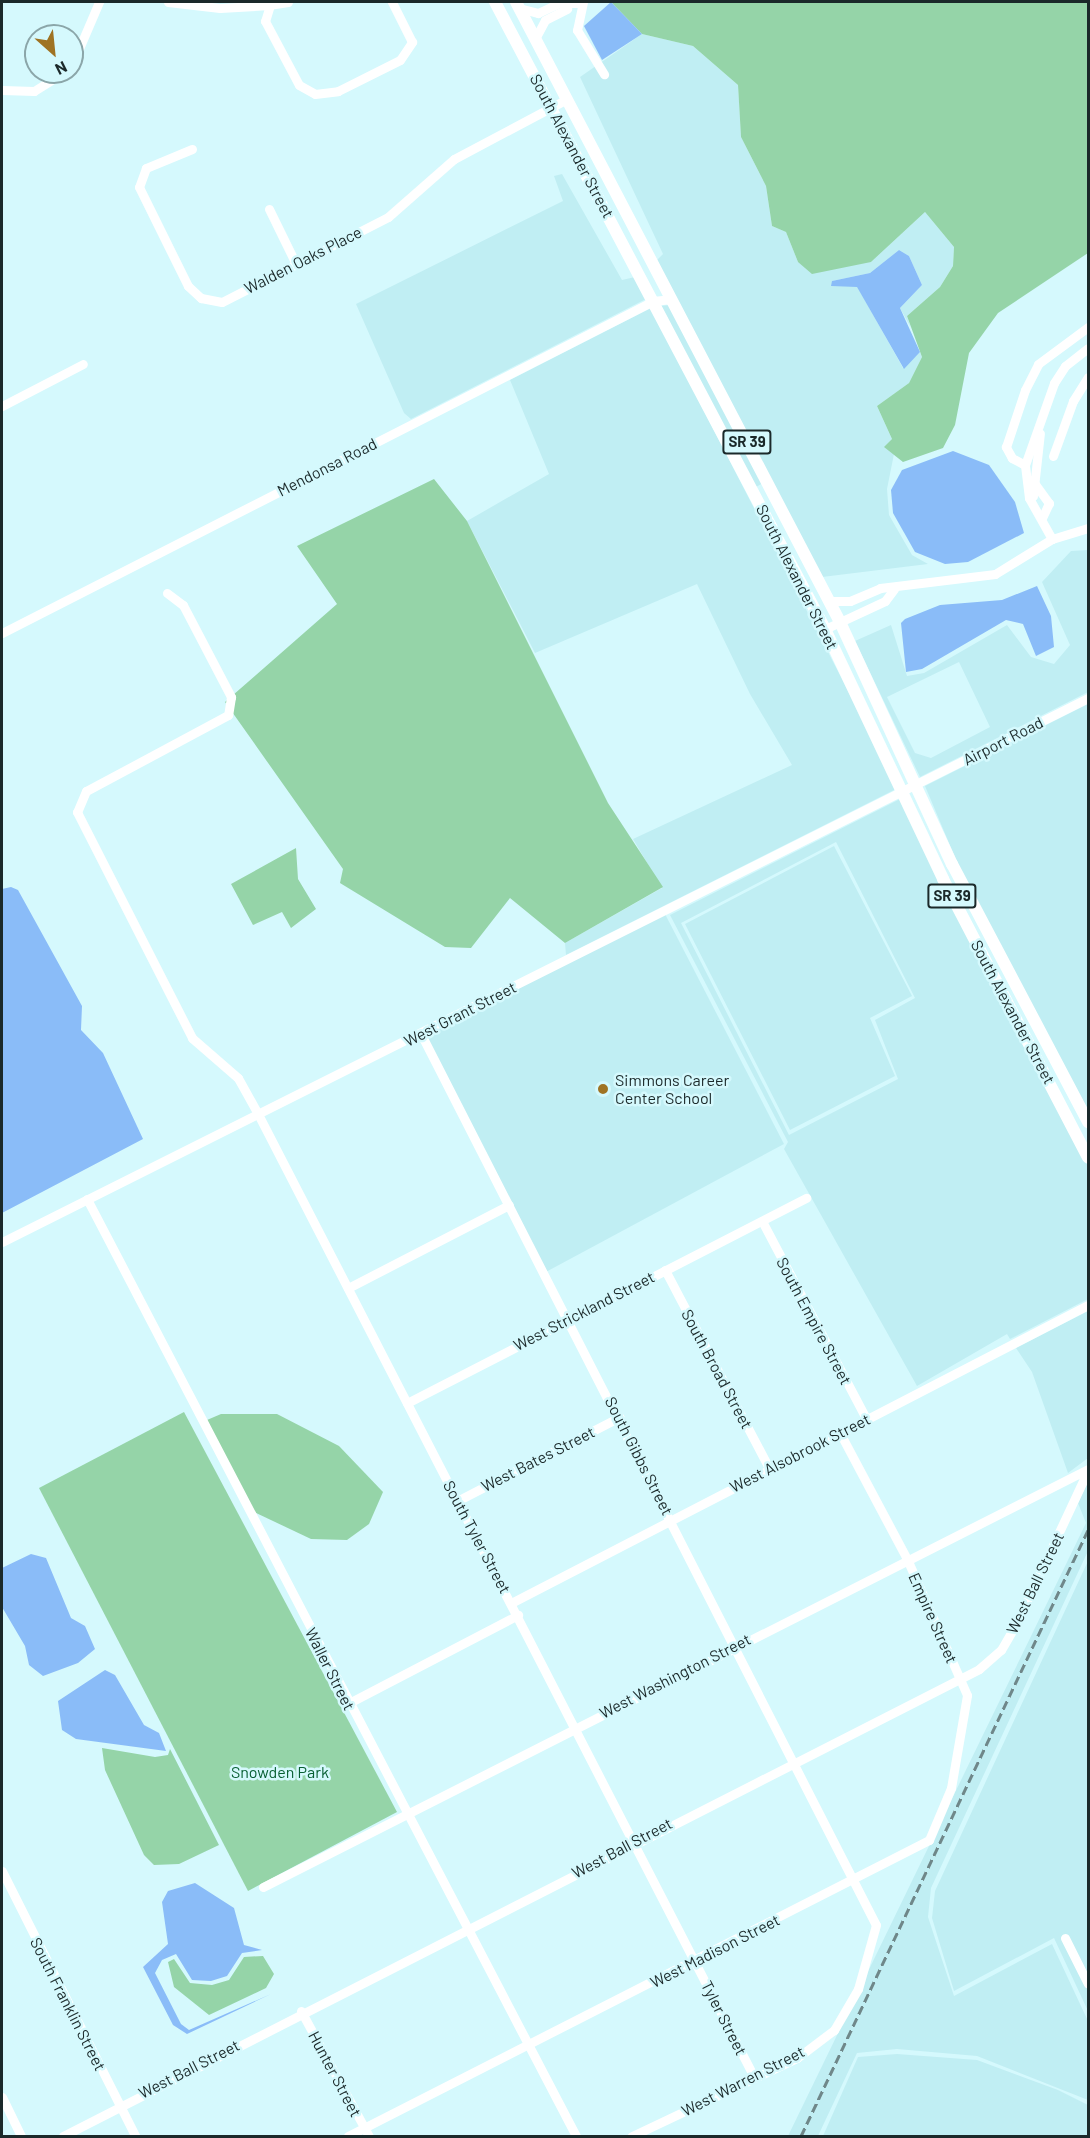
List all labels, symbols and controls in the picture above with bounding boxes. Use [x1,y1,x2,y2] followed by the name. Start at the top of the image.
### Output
[24,24,84,84] north arrow
[52,58,71,80] text: N
[526,71,618,221] street label: South Alexander Street
[241,222,365,298] street label: Walden Oaks Place
[722,430,772,454] road number: SR 39
[274,434,380,500] street label: Mendonsa Road
[752,501,842,653] street label: South Alexander Street
[960,713,1046,769] street label: Airport Road
[926,884,978,908] road number: SR 39
[967,937,1059,1087] street label: South Alexander Street
[401,977,519,1051] street label: West Grant Street
[615,1070,729,1108] place label: Simmons Career Center School
[596,1082,610,1096] marker: Simmons Career Center School
[772,1254,856,1388] street label: South Empire Street
[510,1267,658,1355] street label: West Strickland Street
[677,1306,757,1432] street label: South Broad Street
[601,1394,677,1518] street label: South Gibbs Street
[727,1409,873,1497] street label: West Alsobrook Street
[478,1422,598,1496] street label: West Bates Street
[439,1477,515,1597] street label: South Tyler Street
[1002,1529,1068,1637] street label: West Ball Street
[905,1570,961,1666] street label: Empire Street
[301,1625,359,1713] street label: Waller Street
[596,1629,754,1723] street label: West Washington Street
[231,1762,329,1782] park label: Snowden Park
[569,1814,675,1882] street label: West Ball Street
[647,1910,783,1992] street label: West Madison Street
[26,1934,110,2074] street label: South Franklin Street
[697,1978,751,2058] street label: Tyler Street
[304,2028,366,2120] street label: Hunter Street
[135,2035,243,2103] street label: West Ball Street
[678,2042,808,2120] street label: West Warren Street

